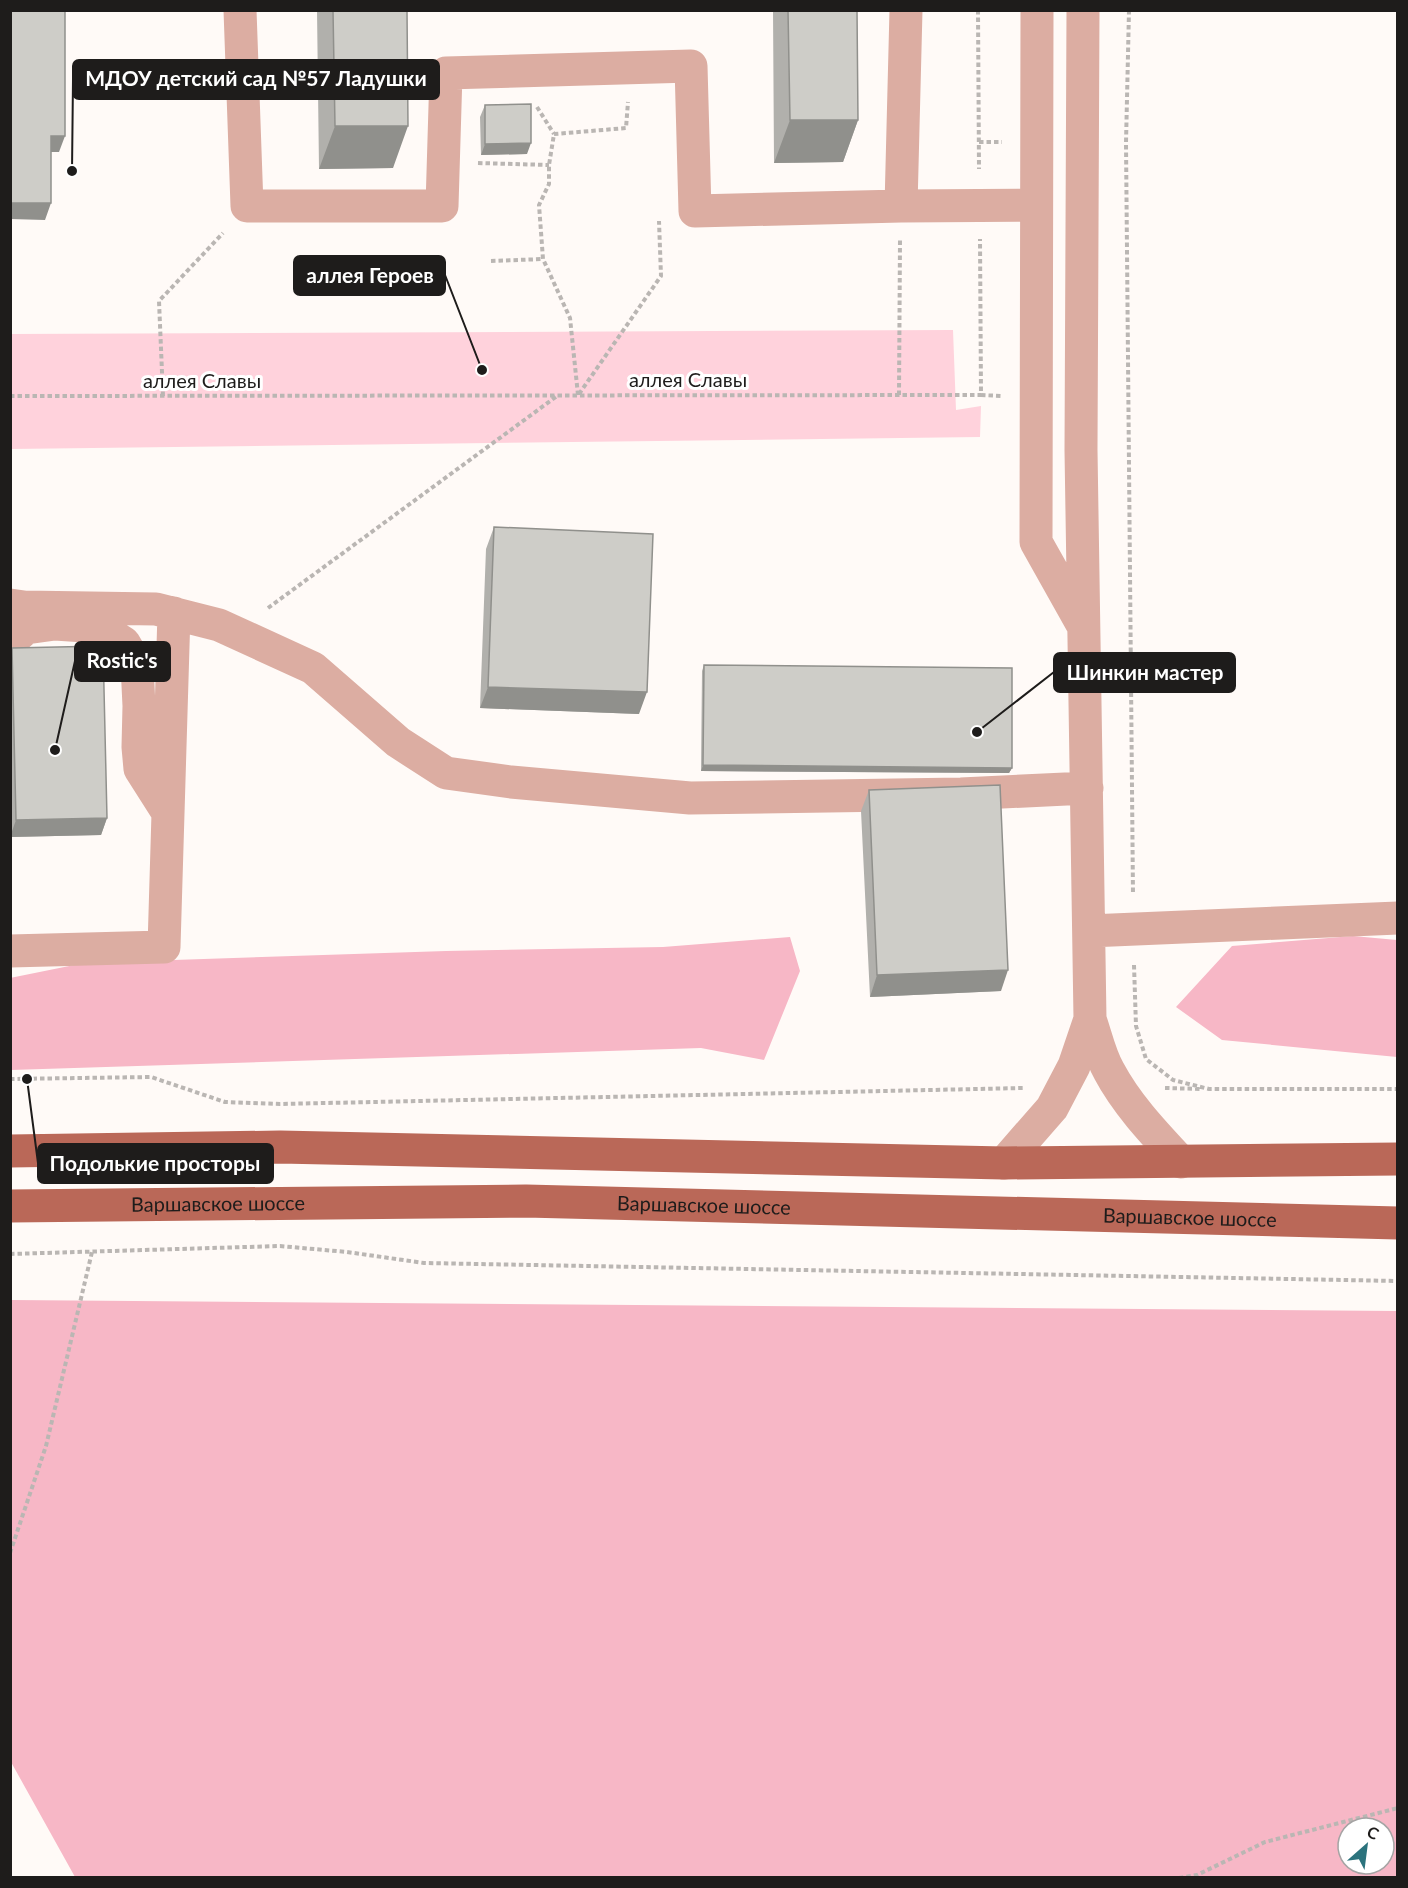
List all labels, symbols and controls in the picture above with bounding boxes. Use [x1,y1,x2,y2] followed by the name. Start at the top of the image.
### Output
[73,60,439,99] callout: МДОУ детский сад №57 Ладушки
[85,65,427,90] text: МДОУ детский сад №57 Ладушки
[294,256,445,295] callout: аллея Героев
[306,262,434,287] text: аллея Героев
[629,367,747,391] street label: аллея Славы
[143,368,261,392] street label: аллея Славы
[75,642,170,681] callout: Rostic's
[86,647,158,672] text: Rostic's
[1054,653,1235,692] callout: Шинкин мастер
[1067,659,1224,684] text: Шинкин мастер
[38,1144,273,1183] callout: Подолькие просторы
[50,1150,260,1175] text: Подолькие просторы
[131,1190,305,1216] street label: Варшавское шоссе
[617,1190,791,1219] street label: Варшавское шоссе
[1103,1203,1277,1231] street label: Варшавское шоссе
[1336,1816,1396,1876] north arrow
[1364,1821,1383,1843] text: С

